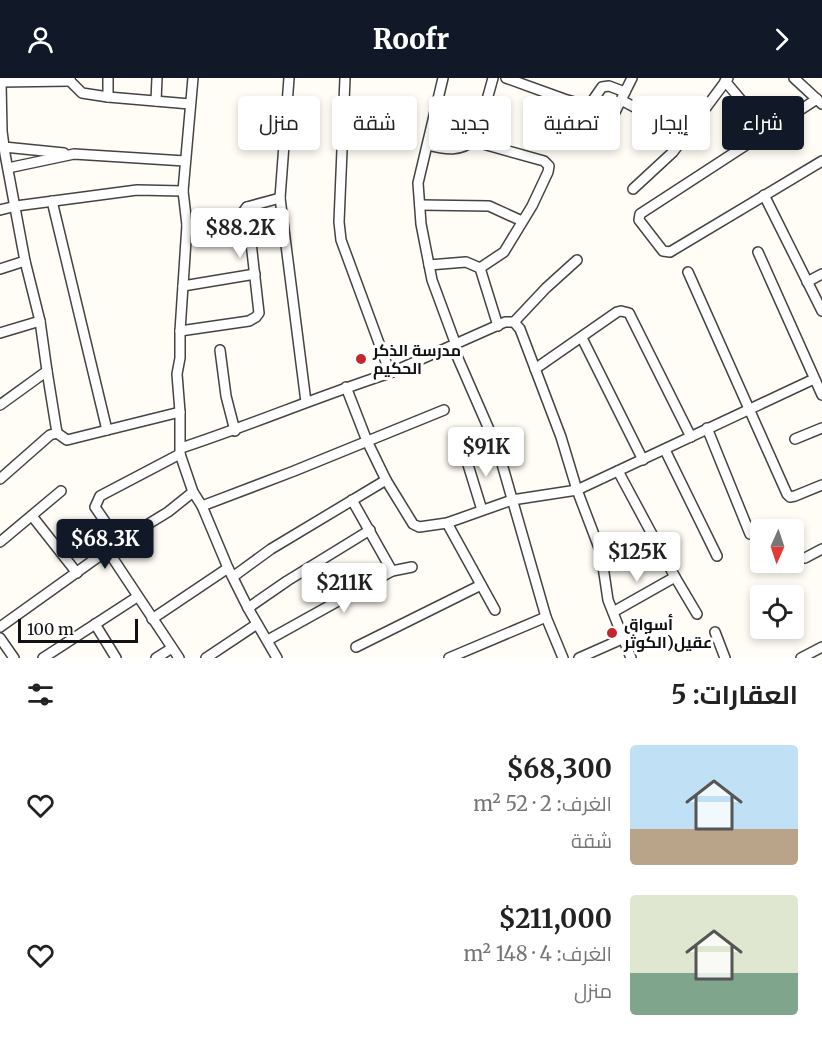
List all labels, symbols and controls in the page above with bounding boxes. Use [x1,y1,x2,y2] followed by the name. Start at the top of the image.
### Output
[373,22,449,56] text: Roofr
[24,23,57,56] icon: person
[765,23,798,56] icon: forward
[238,96,320,150] chip: منزل
[332,96,417,150] chip: شقة
[429,96,511,150] chip: جديد
[523,96,620,150] chip: تصفية
[632,96,710,150] chip: إيجار
[722,96,804,150] chip: شراء
[191,208,289,259] pin: $88.2K
[205,215,275,240] text: $88.2K
[372,340,461,380] place label: مدرسة الذكر الحكيم
[354,352,368,366] marker: مدرسة الذكر الحكيم
[450,427,522,478] pin: $91K
[462,434,510,459] text: $91K
[56,519,154,570] pin: $68.3K
[750,519,804,573] north arrow
[750,519,804,639] map controls
[71,526,139,551] text: $68.3K
[595,532,679,583] pin: $125K
[607,539,667,564] text: $125K
[302,563,386,614] pin: $211K
[316,570,372,595] text: $211K
[750,585,804,639] button: locate
[623,614,712,652] place label: أسواق عقيل(الكوثر
[18,616,138,644] scale bar
[27,619,74,639] text: 100 m
[605,626,619,640] marker: أسواق عقيل(الكوثر
[24,678,57,711] icon: filters
[671,678,798,711] text: العقارات: 5
[506,752,612,785] text: $68,300
[678,769,750,841] icon: home
[24,789,57,822] icon: heart
[473,791,612,816] text: الغرف: 2 · 52 m²
[571,828,612,853] text: شقة
[499,902,612,935] text: $211,000
[678,919,750,991] icon: home
[24,939,57,972] icon: heart
[463,941,612,966] text: الغرف: 4 · 148 m²
[574,978,612,1003] text: منزل

